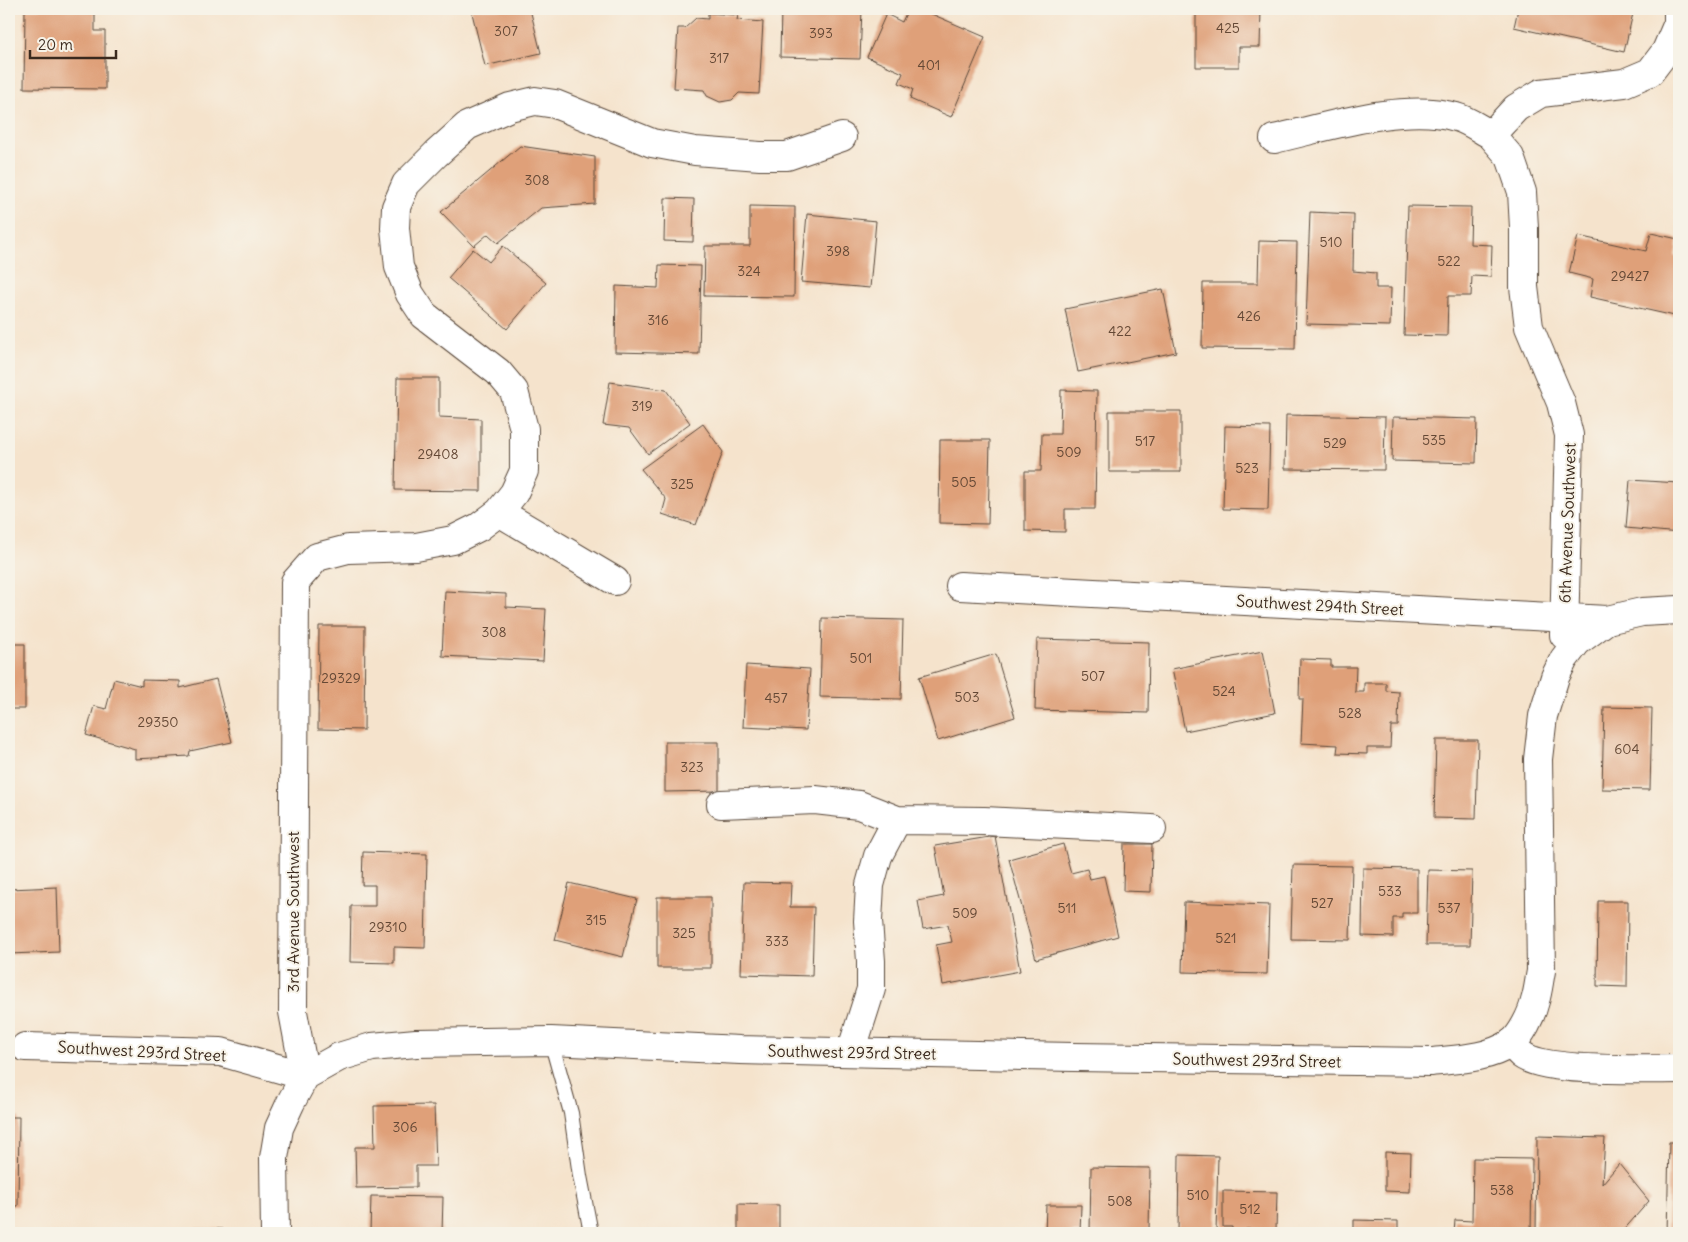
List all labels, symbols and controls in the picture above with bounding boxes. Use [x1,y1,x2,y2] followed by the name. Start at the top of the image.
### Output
[1216,19,1240,37] house number: 425
[494,22,518,40] house number: 307
[809,24,833,42] house number: 393
[30,28,116,60] scale bar
[38,35,73,54] text: 20 m
[709,49,729,67] house number: 317
[918,56,940,74] house number: 401
[524,171,550,189] house number: 308
[1320,233,1342,251] house number: 510
[826,242,850,260] house number: 398
[1437,252,1461,270] house number: 522
[737,262,761,280] house number: 324
[1611,267,1649,285] house number: 29427
[1237,307,1261,325] house number: 426
[647,311,669,329] house number: 316
[1108,322,1132,340] house number: 422
[631,397,653,415] house number: 319
[1422,431,1446,449] house number: 535
[1135,432,1155,450] house number: 517
[1323,434,1347,452] house number: 529
[1554,442,1580,604] street label: 6th Avenue Southwest
[1056,443,1082,461] house number: 509
[417,445,459,463] house number: 29408
[1235,459,1259,477] house number: 523
[951,473,977,491] house number: 505
[670,475,694,493] house number: 325
[1236,591,1405,619] street label: Southwest 294th Street
[481,623,507,641] house number: 308
[850,649,872,667] house number: 501
[1081,667,1105,685] house number: 507
[321,669,361,687] house number: 29329
[1212,682,1236,700] house number: 524
[954,688,980,706] house number: 503
[764,689,788,707] house number: 457
[1338,704,1362,722] house number: 528
[138,713,178,731] house number: 29350
[1614,740,1640,758] house number: 604
[680,758,704,776] house number: 323
[283,831,303,993] street label: 3rd Avenue Southwest
[1378,882,1402,900] house number: 533
[1311,894,1333,912] house number: 527
[1057,899,1077,917] house number: 511
[1438,899,1461,917] house number: 537
[952,904,978,922] house number: 509
[585,911,607,929] house number: 315
[369,918,407,936] house number: 29310
[672,924,696,942] house number: 325
[1215,929,1237,947] house number: 521
[765,932,789,950] house number: 333
[57,1037,227,1065] street label: Southwest 293rd Street
[767,1041,937,1063] street label: Southwest 293rd Street
[1172,1049,1342,1071] street label: Southwest 293rd Street
[392,1118,418,1136] house number: 306
[1490,1181,1514,1199] house number: 538
[1187,1186,1209,1204] house number: 510
[1107,1192,1133,1210] house number: 508
[1239,1200,1261,1218] house number: 512

